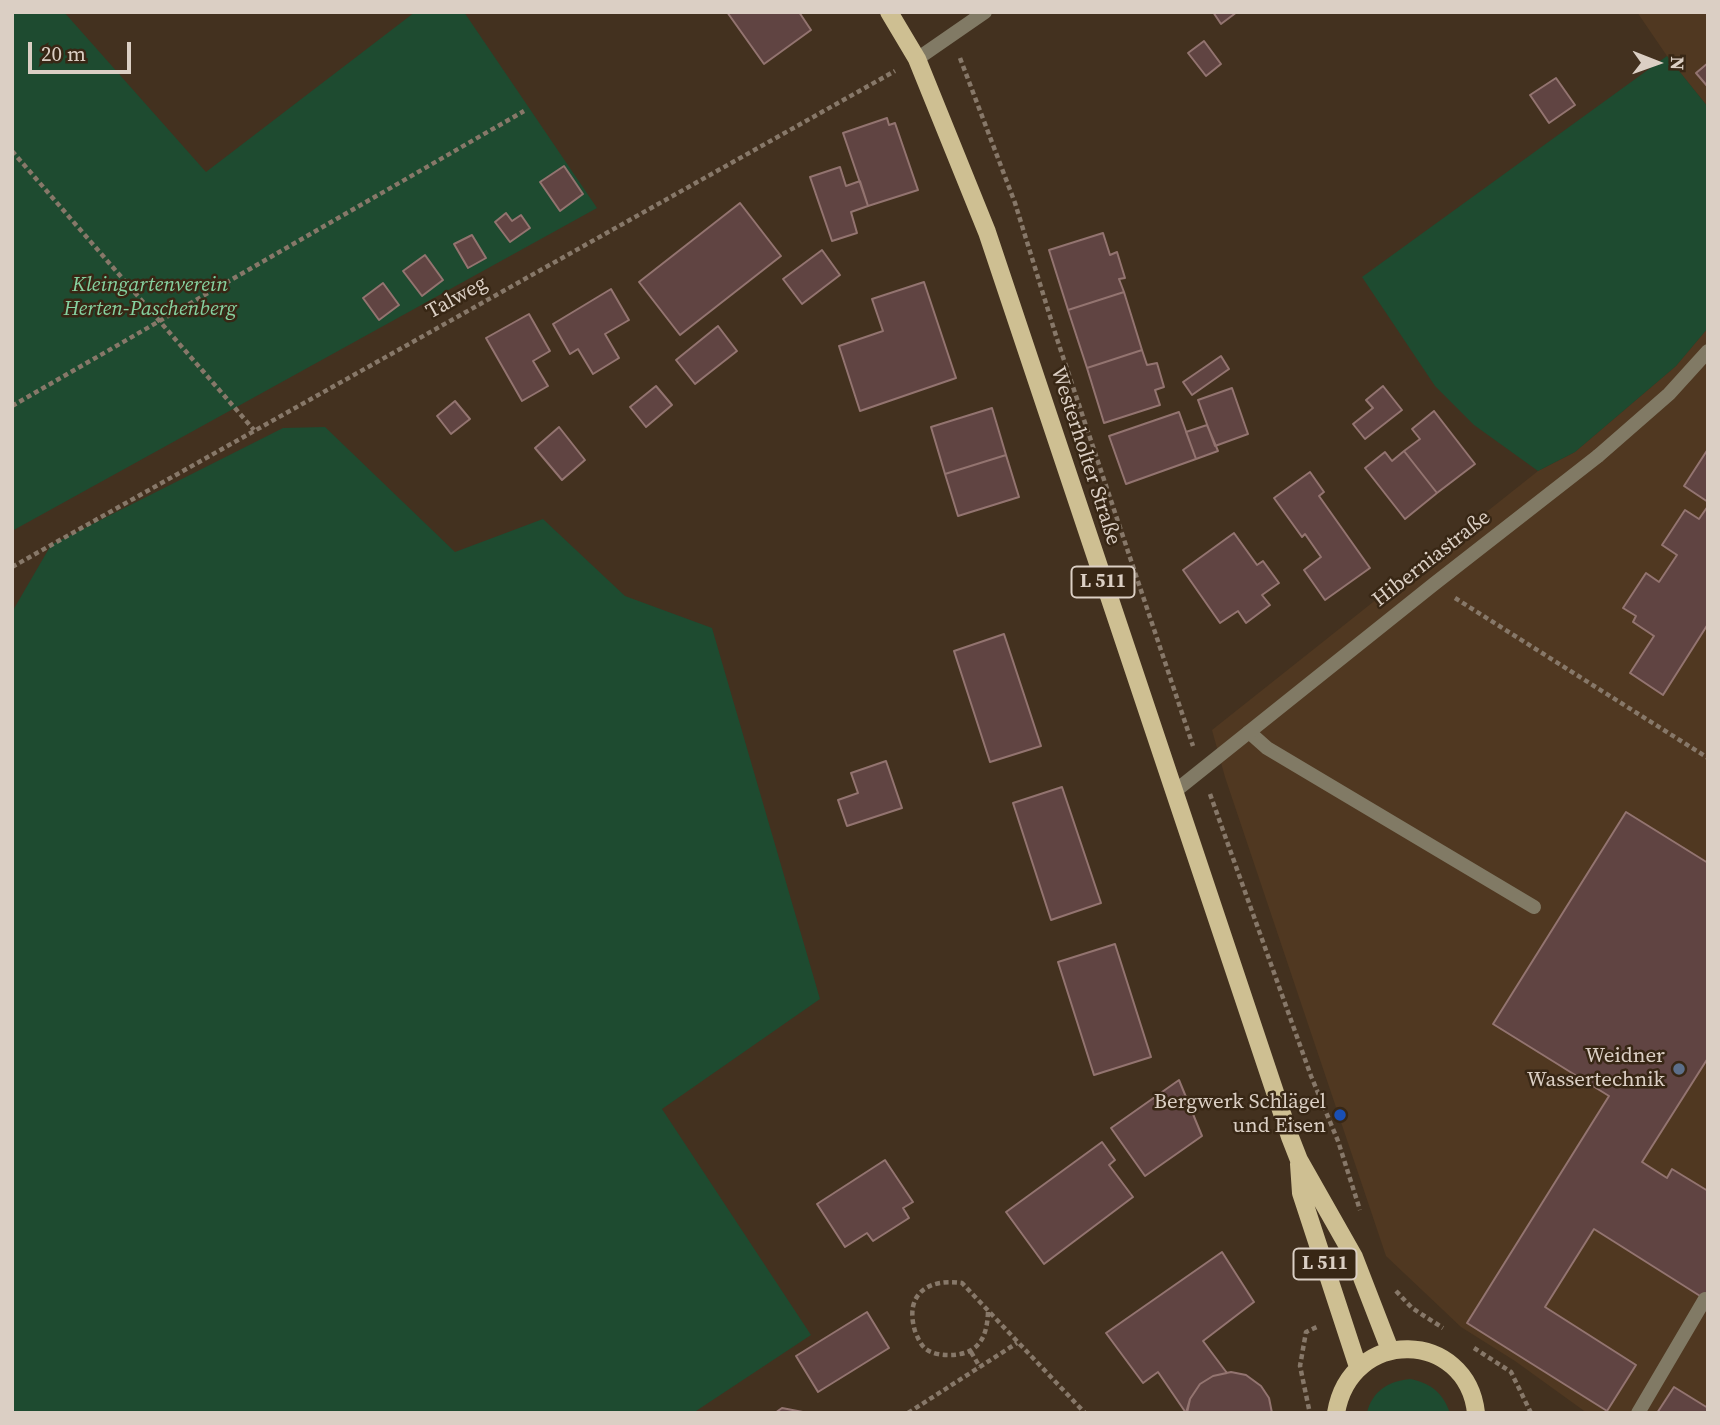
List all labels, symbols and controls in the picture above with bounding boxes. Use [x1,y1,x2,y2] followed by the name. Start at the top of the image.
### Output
[32,28,135,72] scale bar
[1622,28,1692,98] north arrow
[41,39,86,68] text: 20 m
[1665,56,1691,71] text: N
[422,271,492,325] street label: Talweg
[63,273,237,323] park label: Kleingartenverein Herten-Paschenberg
[1044,364,1126,548] street label: Westerholter Straße
[1368,505,1496,613] street label: Hiberniastraße
[1072,566,1134,597] road number: L 511
[1527,1044,1665,1094] place label: Weidner Wassertechnik
[1671,1061,1687,1077] marker: Weidner Wassertechnik
[1154,1090,1326,1140] place label: Bergwerk Schlägel und Eisen
[1332,1107,1348,1123] marker: Bergwerk Schlägel und Eisen
[1294,1248,1356,1280] road number: L 511

